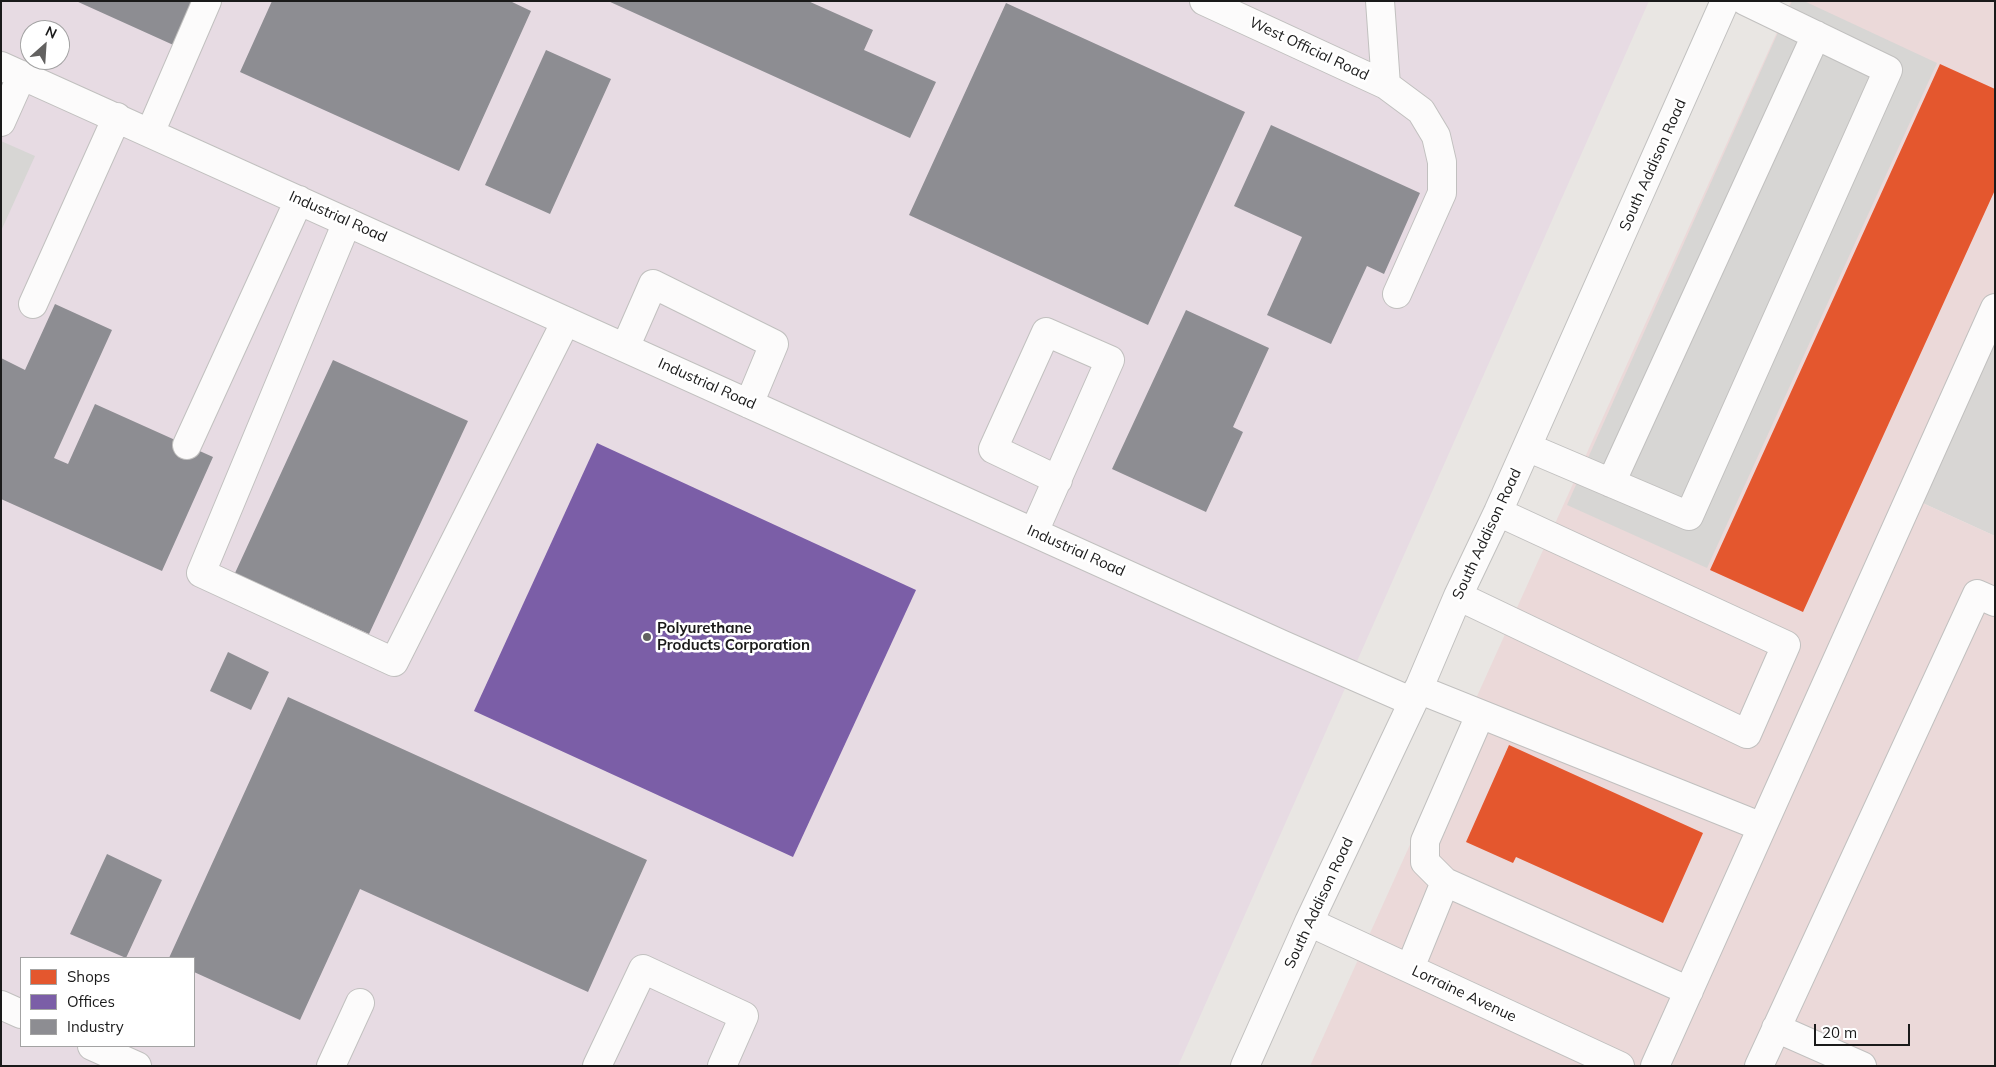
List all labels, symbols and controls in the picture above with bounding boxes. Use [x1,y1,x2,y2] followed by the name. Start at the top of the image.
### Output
[1246,13,1372,85] street label: West Official Road
[20,20,70,70] north arrow
[42,22,60,43] text: N
[1616,96,1690,234] street label: South Addison Road
[286,187,390,247] street label: Industrial Road
[655,354,759,414] street label: Industrial Road
[1449,466,1525,602] street label: South Addison Road
[1024,521,1128,581] street label: Industrial Road
[657,619,810,654] place label: Polyurethane Products Corporation
[641,631,653,643] marker: Polyurethane Products Corporation
[1281,835,1357,971] street label: South Addison Road
[20,957,195,1047] legend
[1409,962,1519,1026] street label: Lorraine Avenue
[67,967,110,986] text: Shops
[67,992,115,1011] text: Offices
[1816,1014,1912,1046] scale bar
[67,1017,124,1036] text: Industry
[1822,1023,1857,1042] text: 20 m

